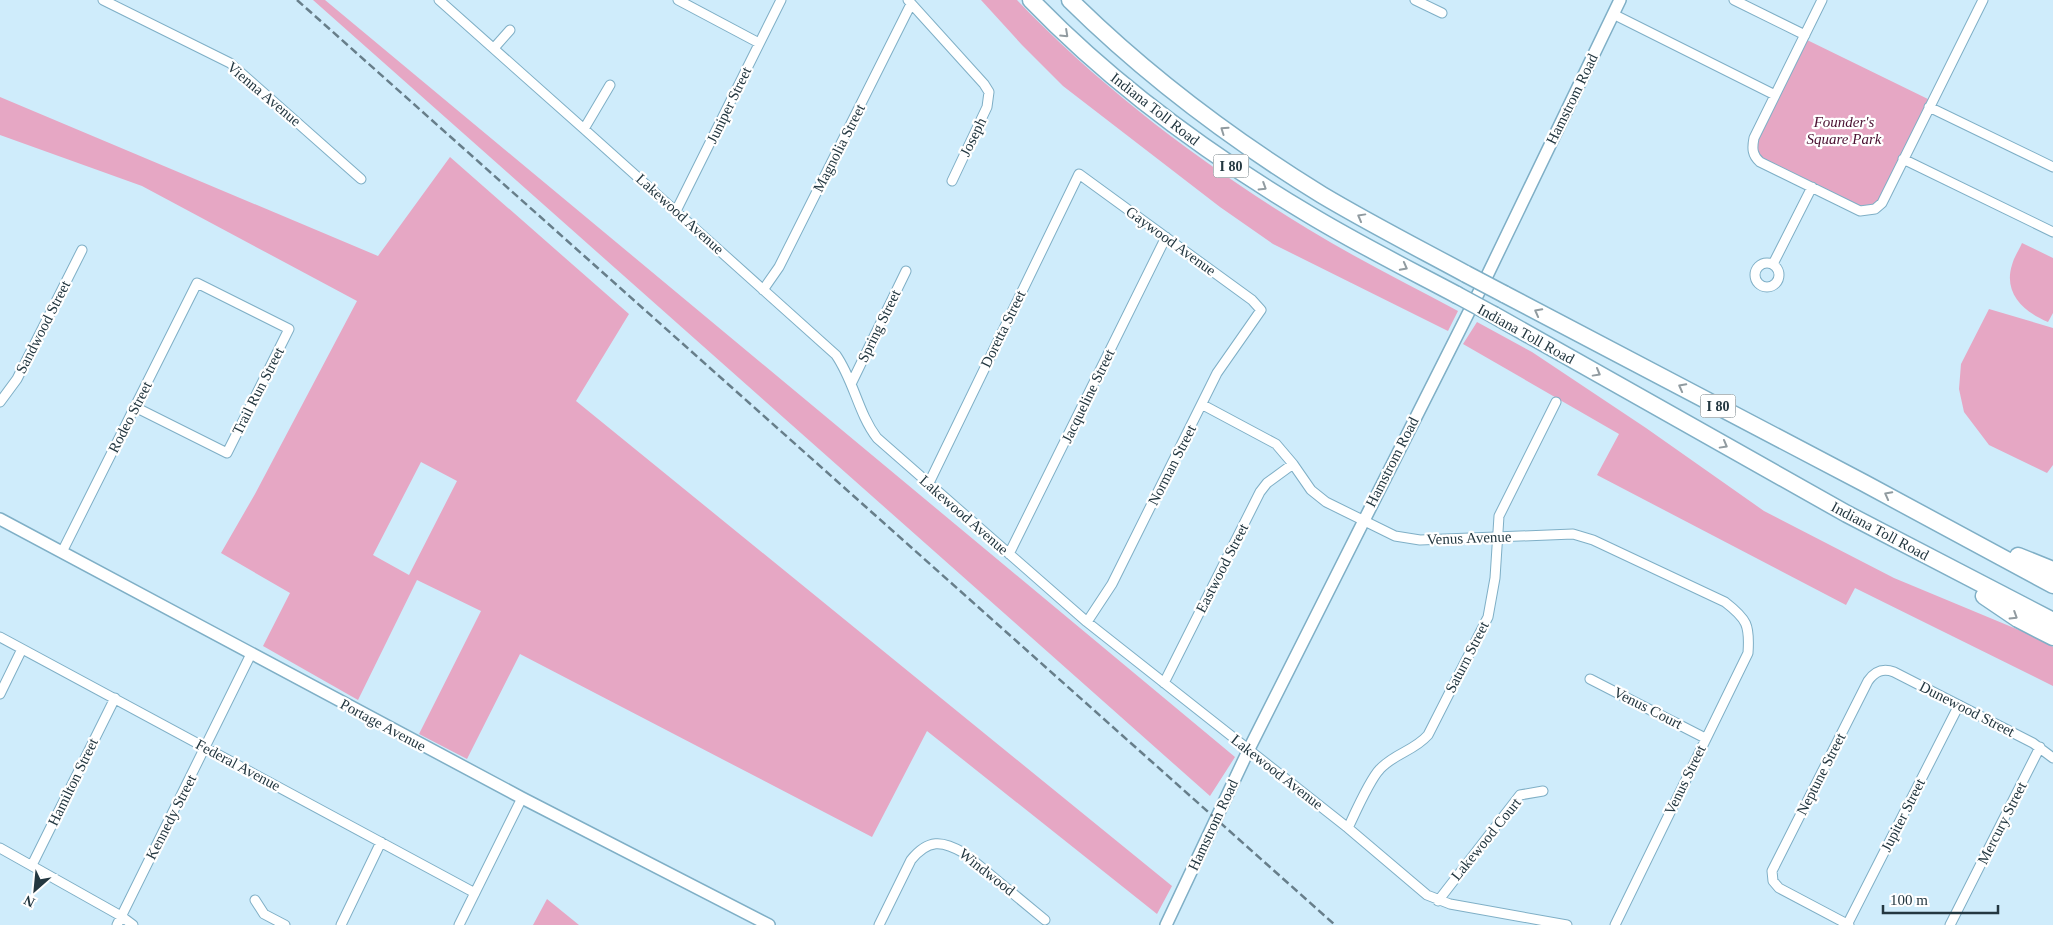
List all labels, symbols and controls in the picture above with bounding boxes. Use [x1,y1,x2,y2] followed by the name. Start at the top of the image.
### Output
[1060,28,1069,37] one-way arrow
[1543,51,1601,147] street label: Hamstrom Road
[224,59,304,130] street label: Vienna Avenue
[704,63,755,146] street label: Juniper Street
[1108,70,1203,149] street label: Indiana Toll Road
[810,101,868,195] street label: Magnolia Street
[1807,114,1882,147] park label: Founder's Square Park
[957,115,989,159] street label: Joseph
[1220,127,1230,136] one-way arrow
[1214,154,1248,178] road number: I 80
[633,171,727,258] street label: Lakewood Avenue
[1257,180,1266,190] one-way arrow
[1123,203,1219,279] street label: Gaywood Avenue
[1358,214,1367,224] one-way arrow
[1399,261,1408,271] one-way arrow
[13,277,74,376] street label: Sandwood Street
[855,286,904,365] street label: Spring Street
[977,287,1029,370] street label: Doretta Street
[1475,301,1577,367] street label: Indiana Toll Road
[1534,308,1543,318] one-way arrow
[229,344,287,437] street label: Trail Run Street
[1058,346,1118,445] street label: Jacqueline Street
[1592,367,1601,377] one-way arrow
[105,378,155,455] street label: Rodeo Street
[1678,383,1687,393] one-way arrow
[1700,394,1736,418] road number: I 80
[1362,414,1422,510] street label: Hamstrom Road
[1145,421,1199,508] street label: Norman Street
[1719,438,1728,448] one-way arrow
[917,472,1012,558] street label: Lakewood Avenue
[1884,491,1893,501] one-way arrow
[1829,499,1932,564] street label: Indiana Toll Road
[1193,520,1252,615] street label: Eastwood Street
[1426,529,1512,547] street label: Venus Avenue
[2009,609,2018,619] one-way arrow
[1442,618,1492,695] street label: Saturn Street
[1917,678,2018,740] street label: Dunewood Street
[1611,684,1686,732] street label: Venus Court
[338,696,429,754] street label: Portage Avenue
[1794,730,1849,818] street label: Neptune Street
[1228,731,1326,813] street label: Lakewood Avenue
[45,735,101,828] street label: Hamilton Street
[193,736,283,794] street label: Federal Avenue
[1661,742,1709,817] street label: Venus Street
[143,771,200,862] street label: Kennedy Street
[1878,775,1929,854] street label: Jupiter Street
[1185,776,1241,873] street label: Hamstrom Road
[1974,778,2030,867] street label: Mercury Street
[1448,794,1525,883] street label: Lakewood Court
[956,845,1018,899] street label: Windwood
[10,865,60,915] north arrow
[1883,882,1998,914] scale bar
[21,892,37,910] text: N
[1890,892,1928,908] text: 100 m

